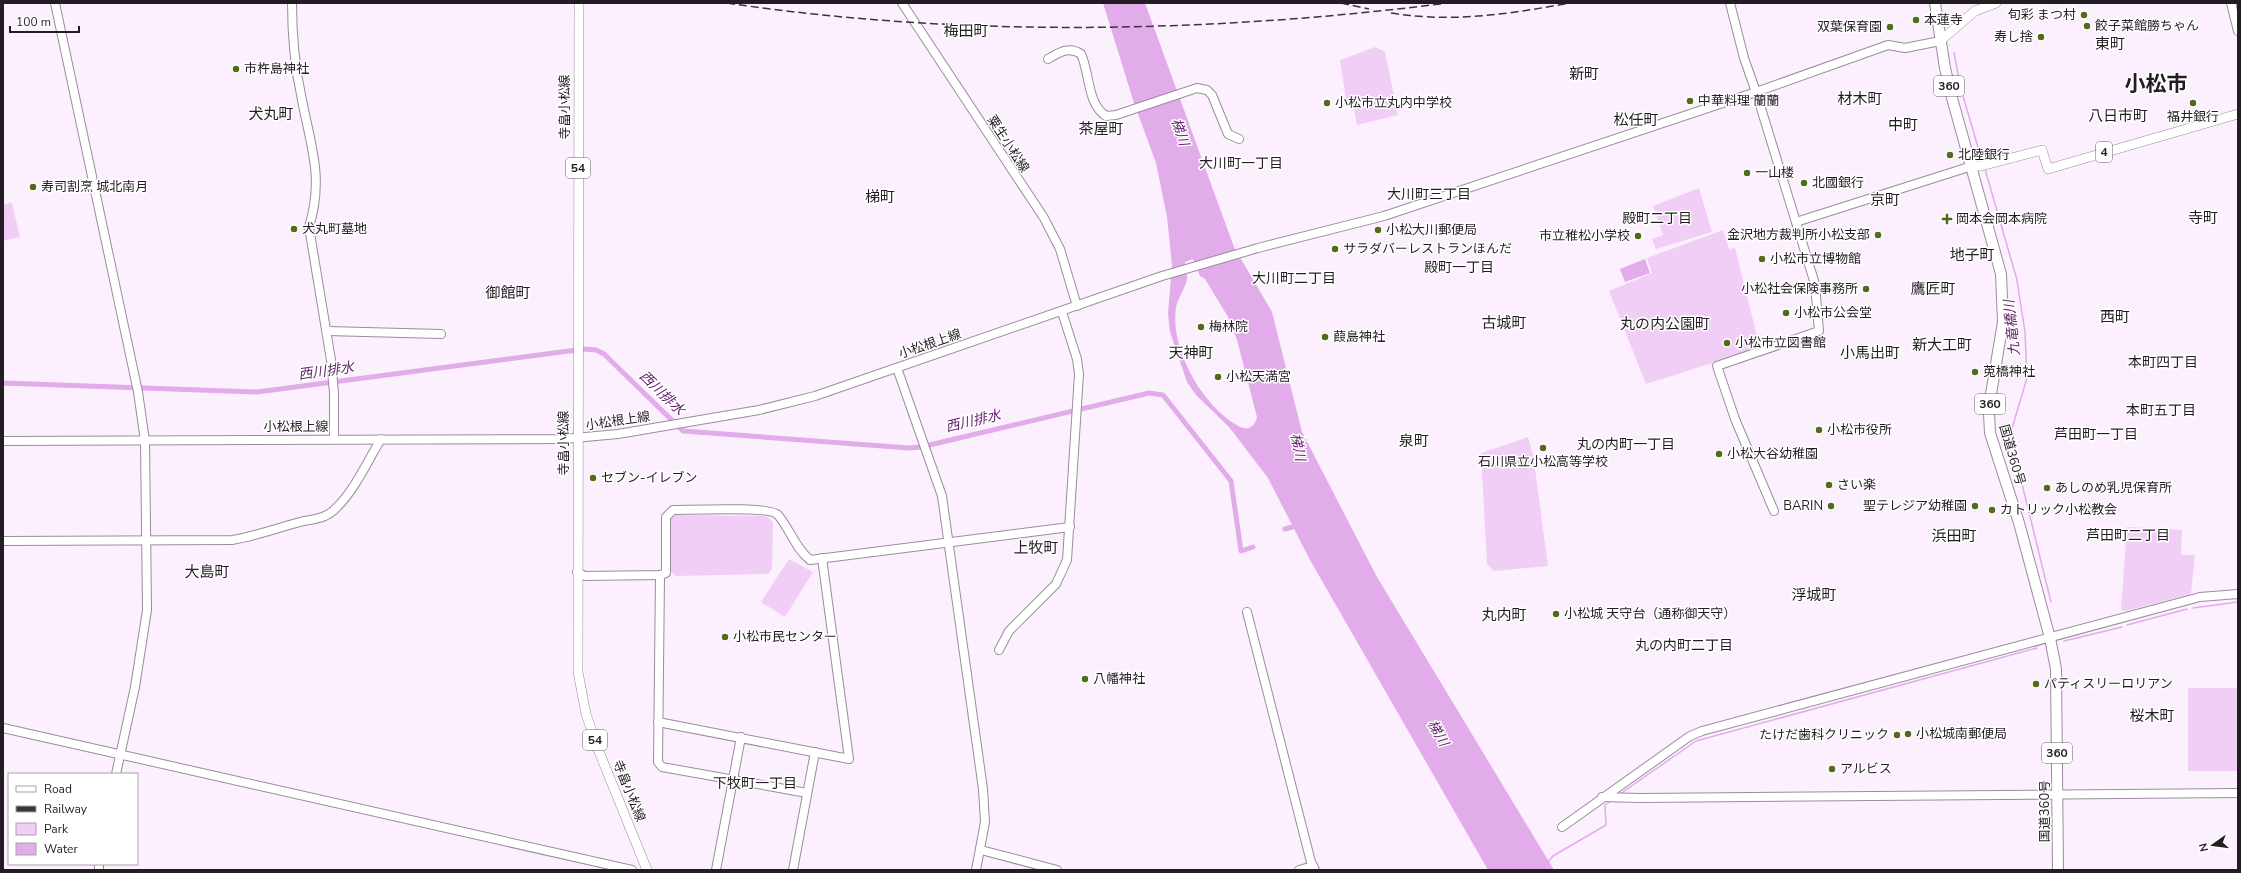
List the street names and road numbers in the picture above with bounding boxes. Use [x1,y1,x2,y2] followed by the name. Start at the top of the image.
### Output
[556,74,574,140] street label: 寺畠小松線
[1934,76,1964,96] road number: 360
[983,112,1033,176] street label: 粟生小松線
[2096,142,2112,162] road number: 4
[566,158,590,178] road number: 54
[896,325,964,363] street label: 小松根上線
[1975,394,2005,414] road number: 360
[585,408,651,434] street label: 小松根上線
[555,410,573,476] street label: 寺畠小松線
[263,418,329,436] street label: 小松根上線
[1995,423,2029,487] street label: 国道360号
[583,730,607,750] road number: 54
[2042,743,2072,763] road number: 360
[608,757,650,825] street label: 寺畠小松線
[2036,780,2054,842] street label: 国道360号

